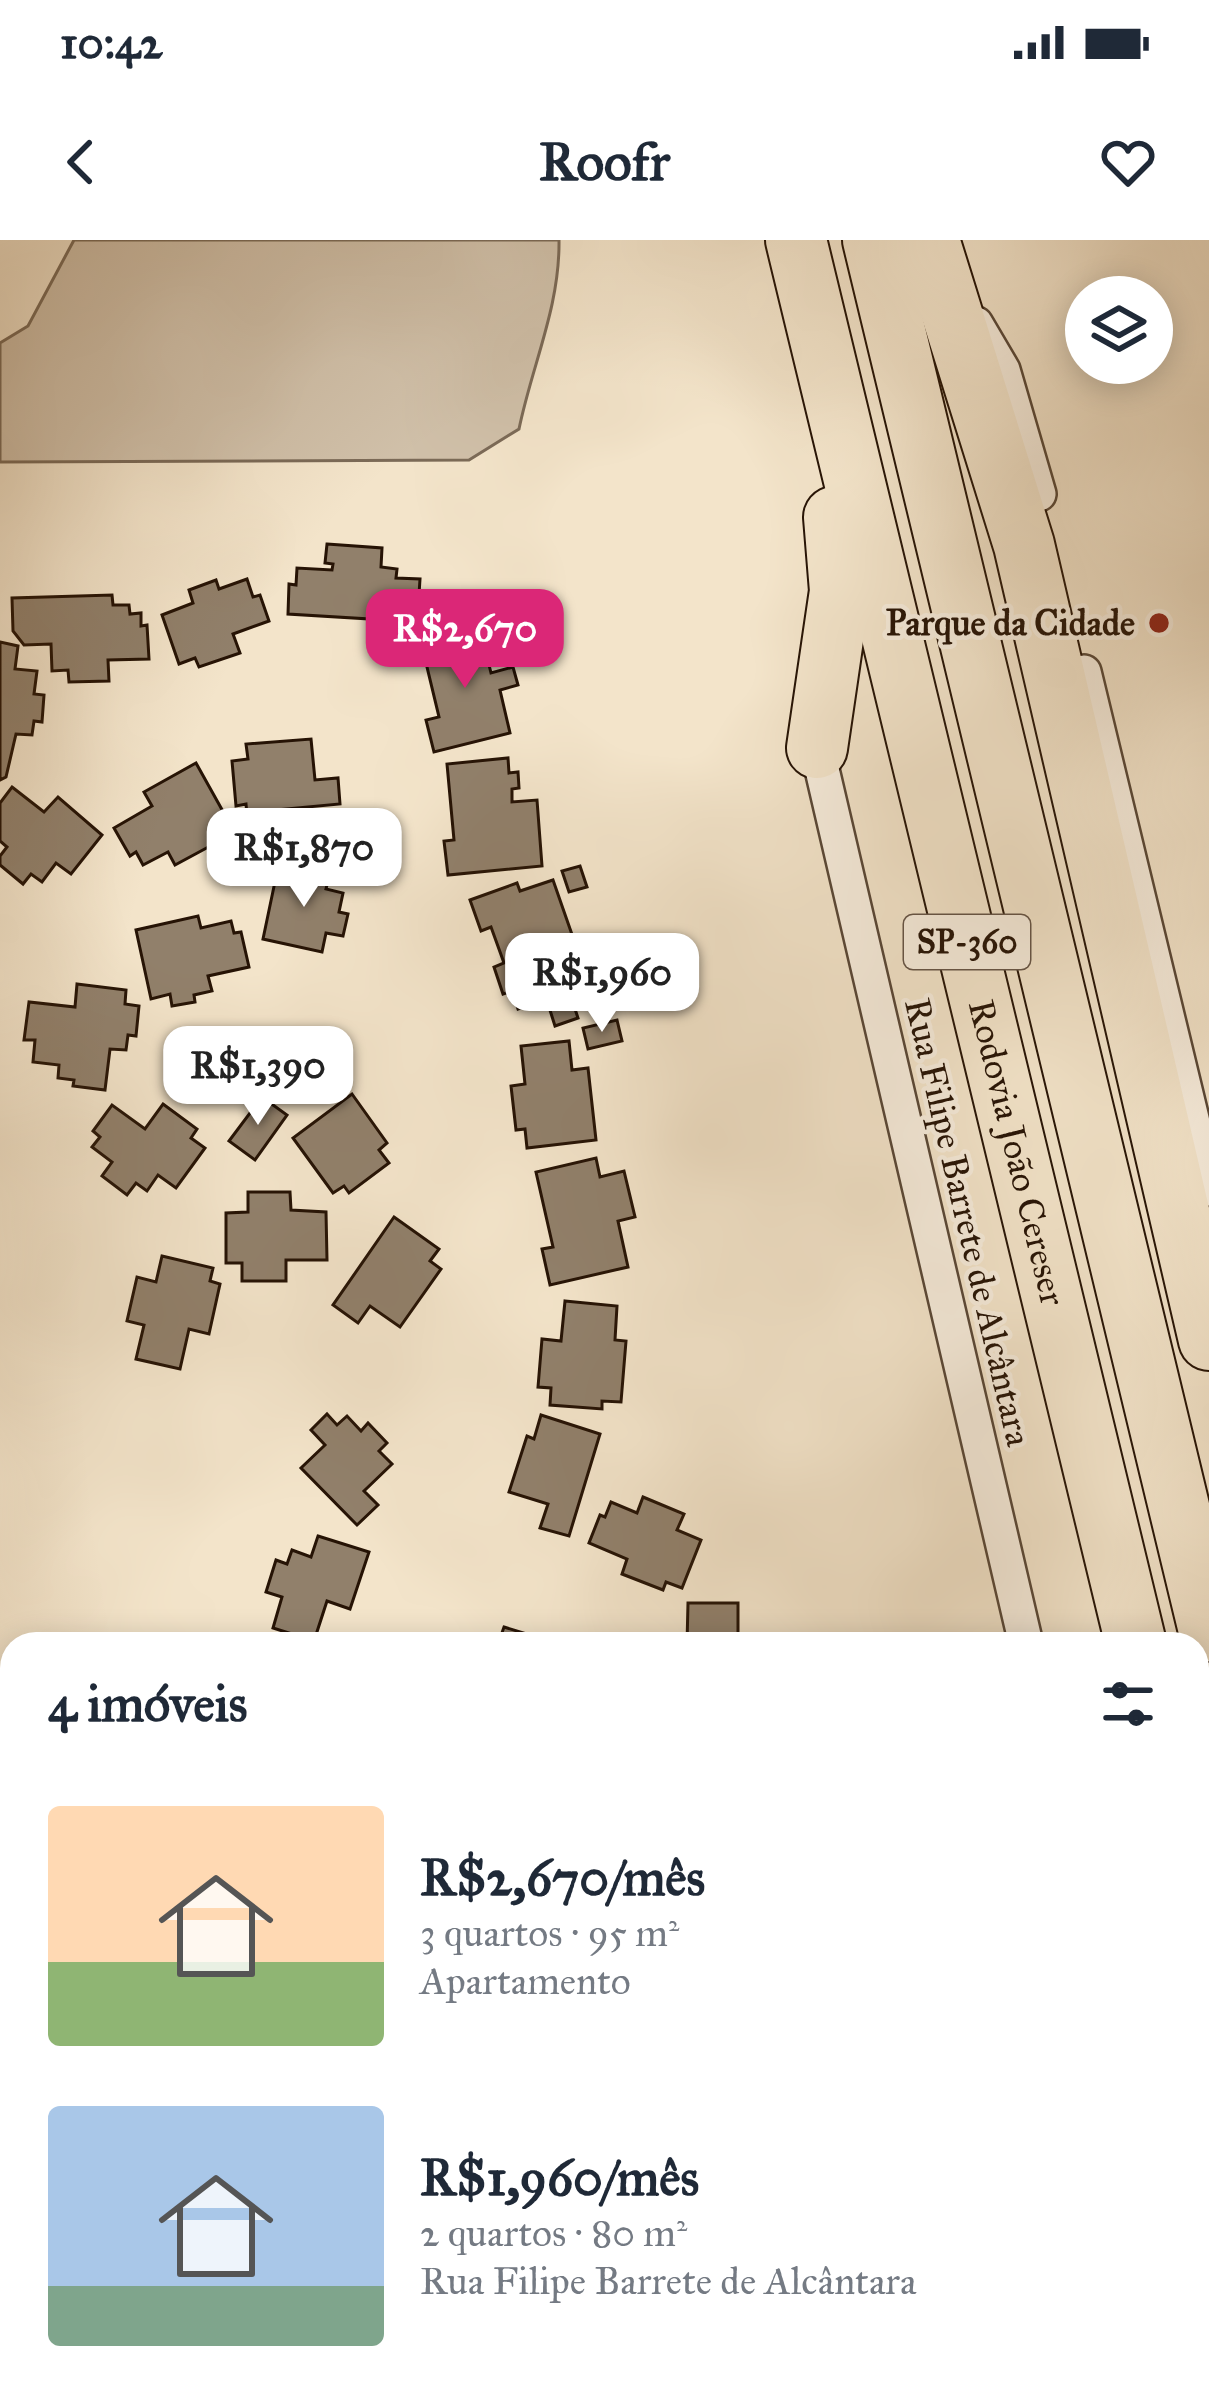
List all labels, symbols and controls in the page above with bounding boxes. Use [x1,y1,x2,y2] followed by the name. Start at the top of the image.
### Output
[60,15,162,70] text: 10:42
[48,129,114,195] icon: back
[539,129,670,195] text: Roofr
[1095,129,1161,195] icon: heart
[1065,276,1173,384] map controls
[1065,276,1173,384] button: layers
[354,589,576,691] pin: R$2,670
[886,601,1135,645] place label: Parque da Cidade
[393,604,537,652] text: R$2,670
[1146,610,1172,636] marker: Parque da Cidade
[193,808,415,910] pin: R$1,870
[234,823,374,871] text: R$1,870
[904,915,1030,969] road number: SP-360
[491,933,713,1035] pin: R$1,960
[532,948,672,996] text: R$1,960
[895,994,1041,1451] street label: Rua Filipe Barrete de Alcântara
[959,995,1075,1310] street label: Rodovia João Cereser
[147,1026,369,1128] pin: R$1,390
[190,1041,326,1089] text: R$1,390
[1095,1671,1161,1737] icon: filters
[48,1673,247,1735] text: 4 imóveis
[420,1847,705,1909] text: R$2,670/mês
[144,1854,288,1998] icon: home
[420,1909,679,1957] text: 3 quartos · 95 m²
[420,1957,631,2005] text: Apartamento
[420,2147,699,2209] text: R$1,960/mês
[144,2154,288,2298] icon: home
[420,2209,687,2257] text: 2 quartos · 80 m²
[420,2257,916,2305] text: Rua Filipe Barrete de Alcântara

